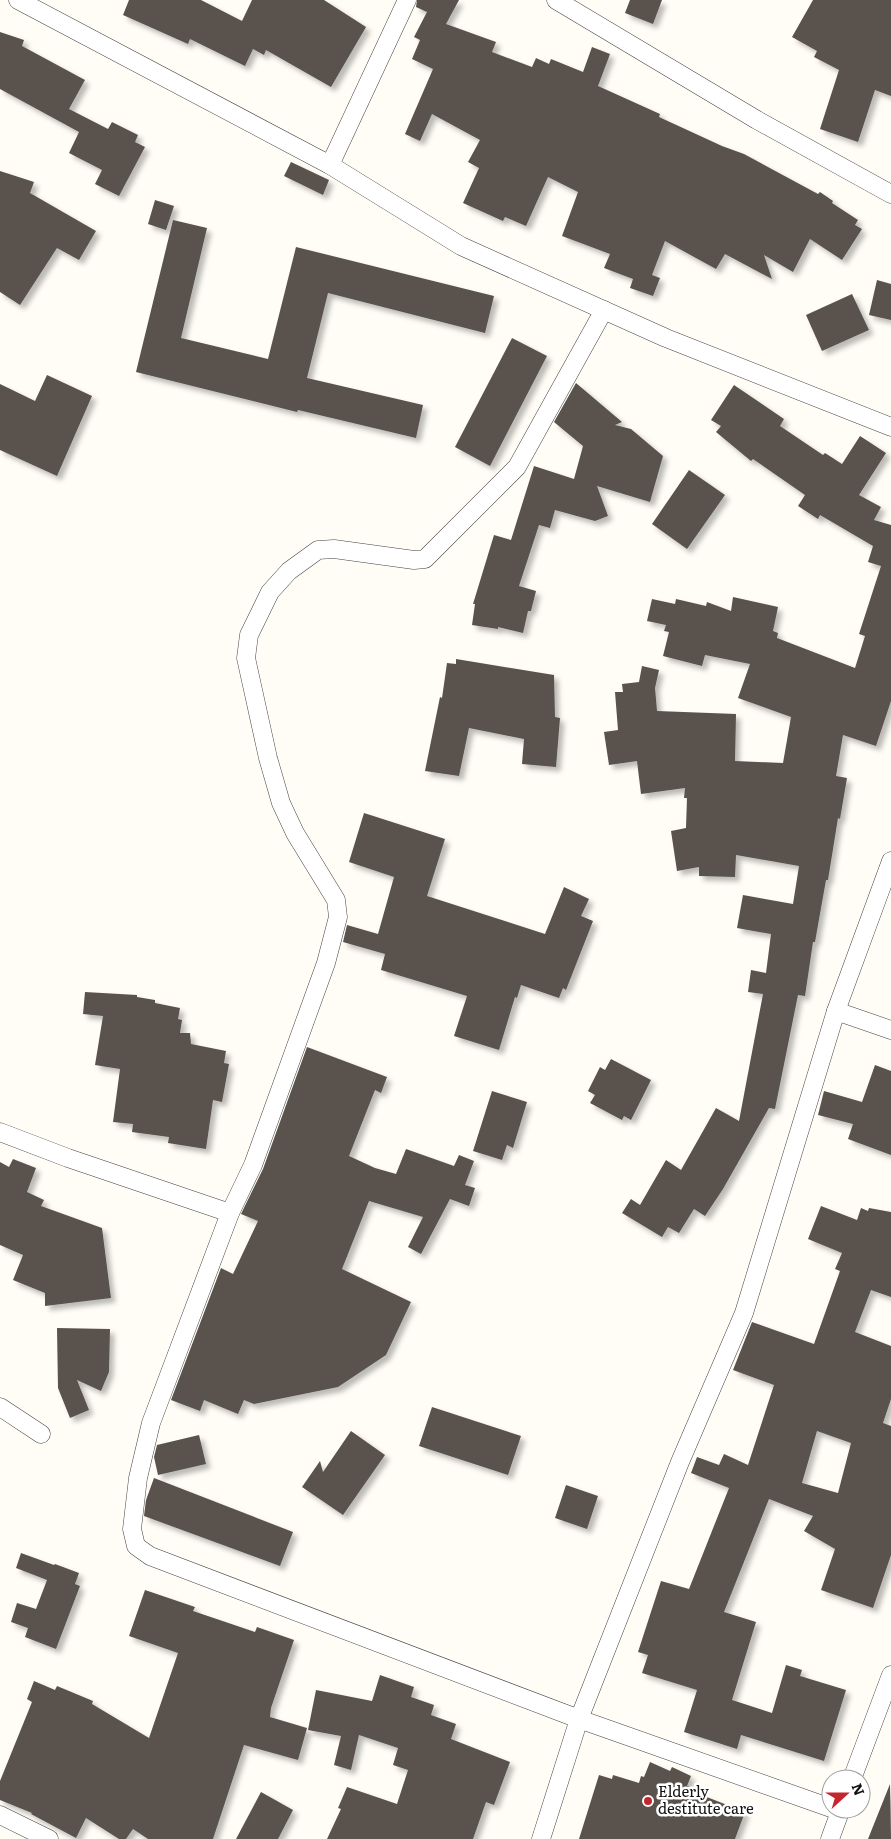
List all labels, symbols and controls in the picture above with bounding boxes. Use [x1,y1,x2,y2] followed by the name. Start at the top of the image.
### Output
[821,1769,871,1819] north arrow
[658,1779,754,1819] place label: Elderly destitute care
[848,1780,871,1798] text: N
[642,1795,654,1807] marker: Elderly destitute care

